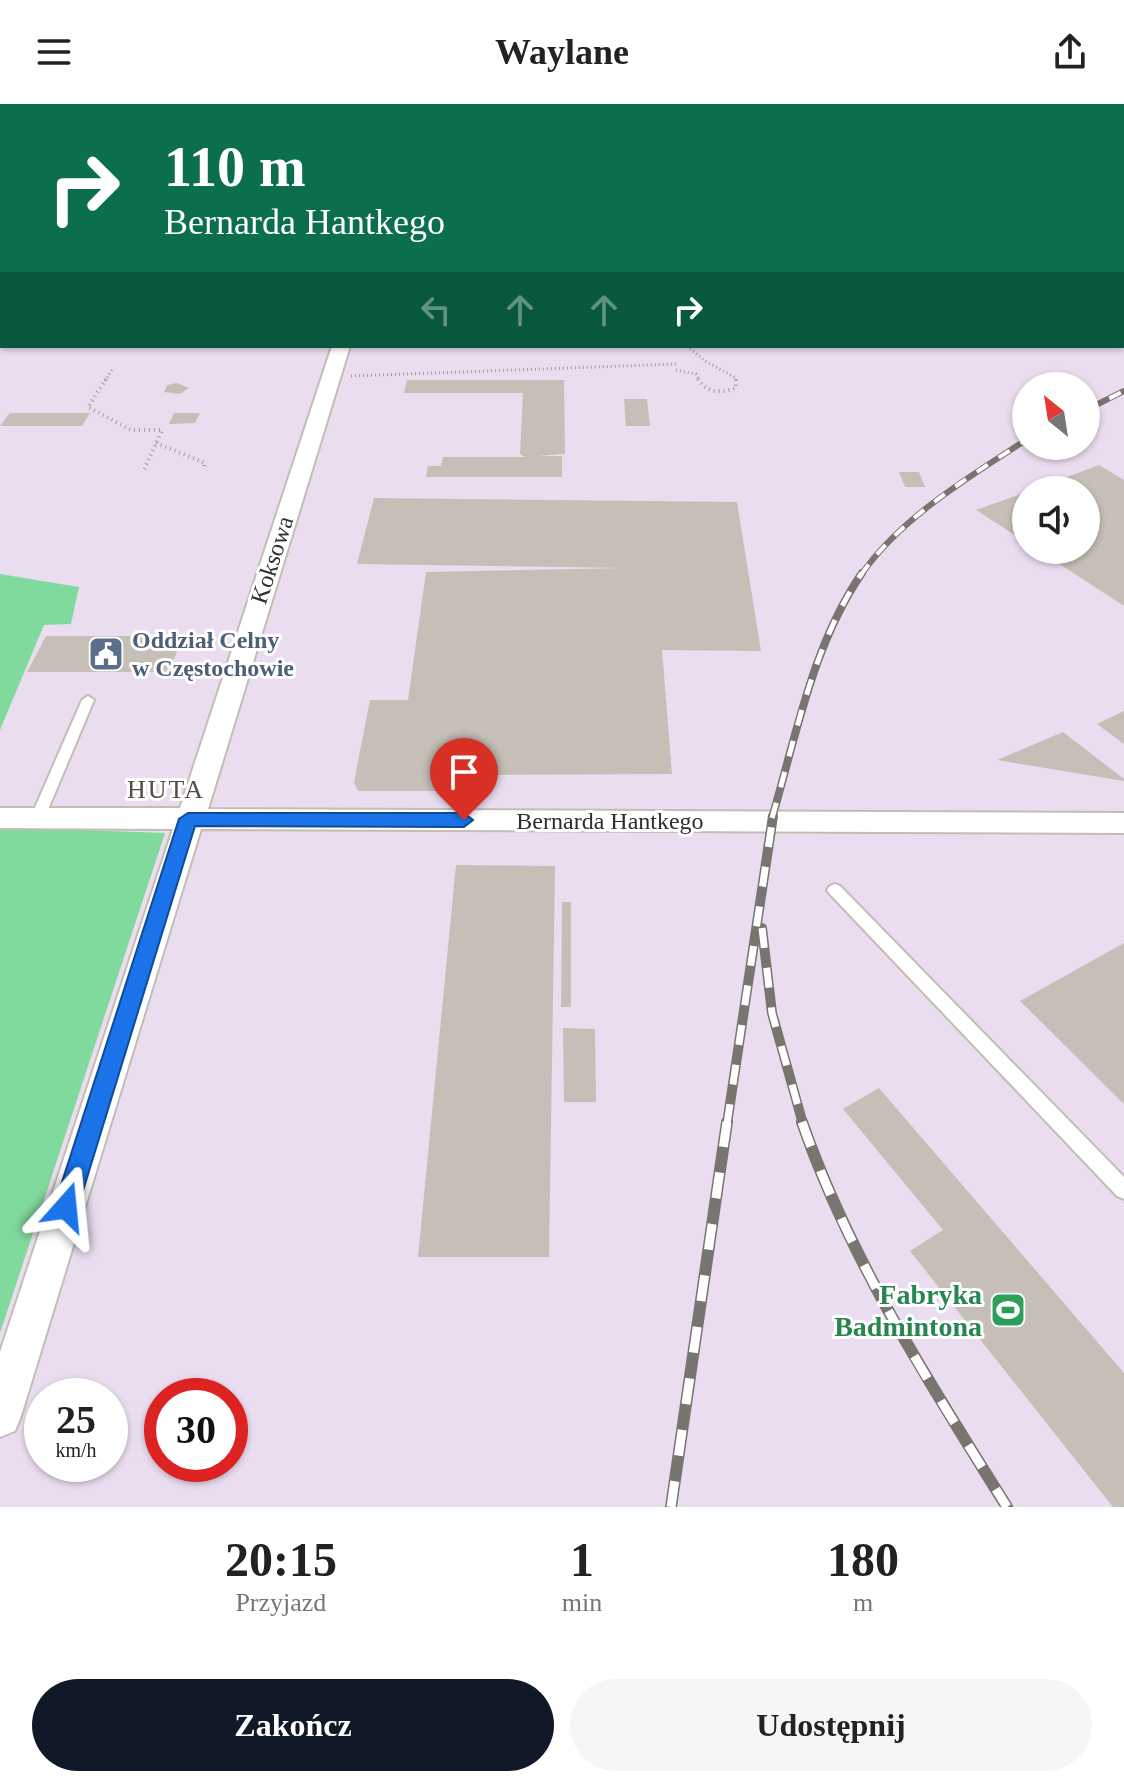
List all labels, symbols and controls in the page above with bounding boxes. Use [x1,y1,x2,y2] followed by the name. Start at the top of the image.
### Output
[32,30,76,74] icon: menu
[1048,30,1092,74] icon: share
[495,32,629,72] text: Waylane
[32,136,136,240] icon: right
[164,136,306,198] text: 110 m
[164,202,445,242] text: Bernarda Hantkego
[414,288,458,332] icon: left
[498,288,542,332] icon: ahead
[582,288,626,332] icon: ahead
[666,288,710,332] icon: right
[1012,372,1100,460] north arrow
[1012,372,1100,564] map controls
[1012,476,1100,564] button: sound
[246,513,298,607] street label: Koksowa
[132,627,294,681] place label: Oddział Celny w Częstochowie
[87,635,125,673] public building icon: Oddział Celny w Częstochowie
[430,738,498,820] pin
[442,750,486,794] icon: arrive
[127,775,205,804] district label: HUTA
[516,808,704,834] street label: Bernarda Hantkego
[24,1165,108,1249] position arrow
[834,1279,982,1342] place label: Fabryka Badmintona
[989,1291,1027,1329] sports icon: Fabryka Badmintona
[144,1378,248,1482] speed limit sign: 30
[56,1397,96,1442] text: 25
[55,1439,97,1461] text: km/h
[225,1533,337,1586] text: 20:15
[570,1533,594,1586] text: 1
[827,1533,899,1586] text: 180
[235,1588,326,1617] text: Przyjazd
[562,1588,602,1617] text: min
[853,1588,873,1617] text: m
[32,1679,554,1771] button: Zakończ
[570,1679,1092,1771] button: Udostępnij

